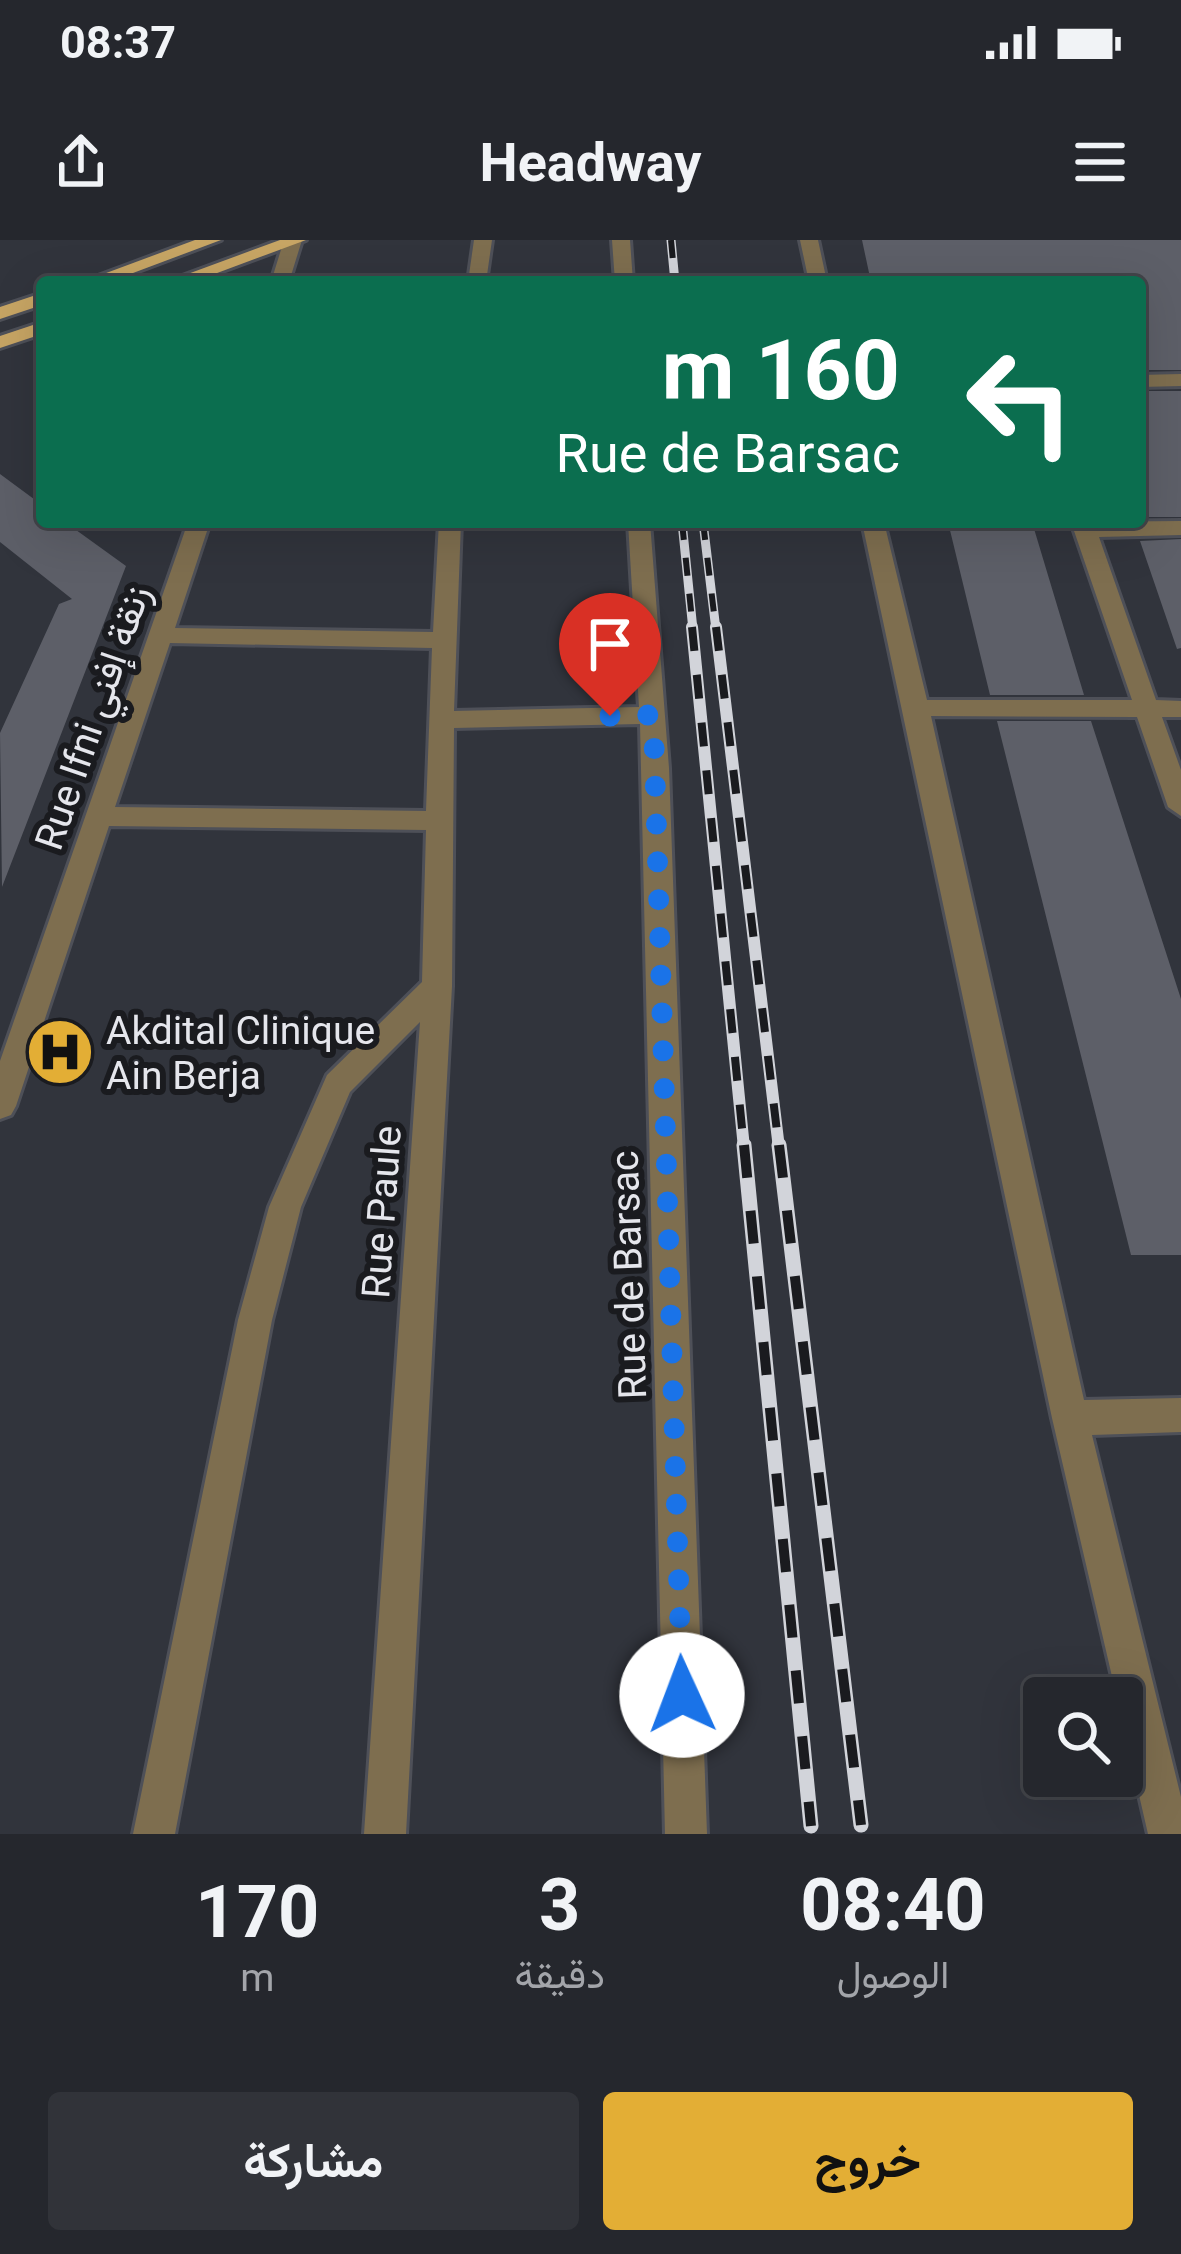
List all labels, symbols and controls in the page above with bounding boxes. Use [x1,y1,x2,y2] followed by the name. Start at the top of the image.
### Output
[60,16,176,69] text: 08:37
[48,129,114,195] icon: share
[1067,129,1133,195] icon: menu
[480,131,701,194] text: Headway
[662,321,900,420] text: 160 m
[942,324,1098,480] icon: left
[556,422,900,485] text: Rue de Barsac
[26,579,167,858] street label: Rue Ifni زنقة إفني
[559,593,661,716] pin
[577,611,643,677] icon: arrive
[106,1008,375,1099] place label: Akdital Clinique Ain Berja
[25,1017,95,1087] hospital icon: Akdital Clinique Ain Berja
[353,1124,411,1300] street label: Rue Paule
[602,1150,656,1400] street label: Rue de Barsac
[619,1632,745,1758] position arrow
[1023,1677,1143,1797] map controls
[1023,1677,1143,1797] button: search
[539,1863,580,1948] text: 3
[800,1863,986,1948] text: 08:40
[195,1870,319,1955] text: 170
[515,1952,605,1998] text: دقيقة
[837,1952,949,1998] text: الوصول
[240,1955,274,2001] text: m
[48,2092,579,2230] button: مشاركة
[603,2092,1133,2230] button: خروج

